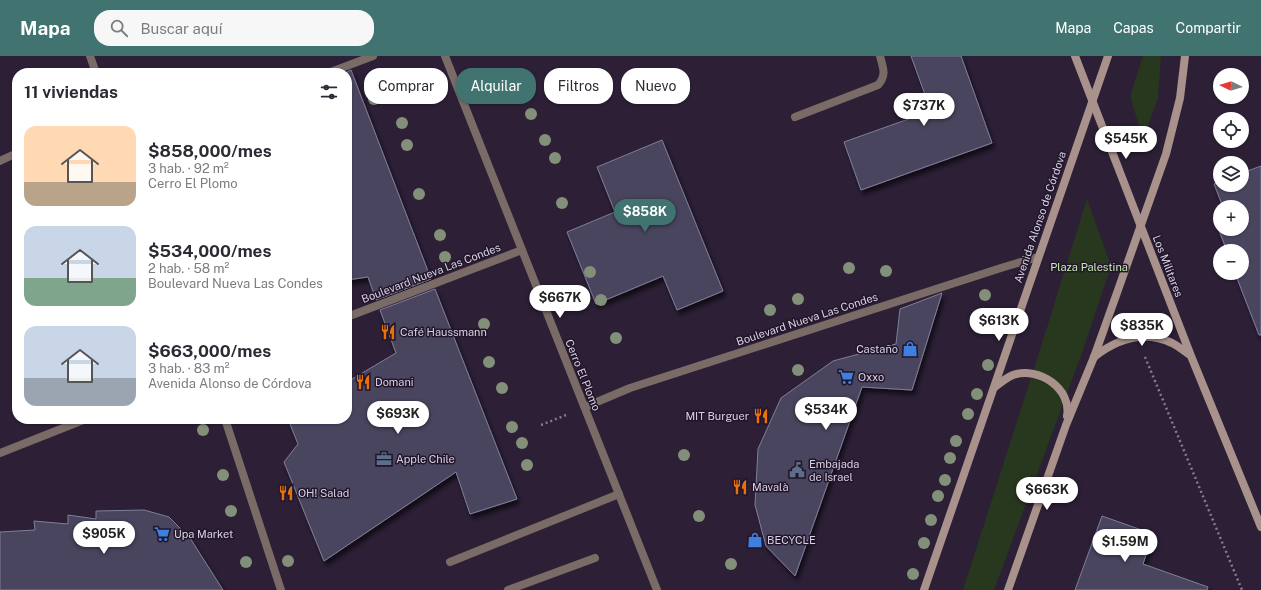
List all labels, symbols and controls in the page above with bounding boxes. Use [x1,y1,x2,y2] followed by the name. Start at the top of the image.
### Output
[94,10,374,46] search box
[20,17,70,39] text: Mapa
[108,17,130,39] icon: search
[140,20,222,37] text: Buscar aquí
[1055,20,1091,36] text: Mapa
[1113,20,1154,36] text: Capas
[1176,20,1241,36] text: Compartir
[364,68,448,104] chip: Comprar
[456,68,536,104] chip: Alquilar
[544,68,613,104] chip: Filtros
[621,68,690,104] chip: Nuevo
[1213,68,1249,104] north arrow
[1213,68,1249,280] map controls
[318,81,340,103] icon: filters
[24,82,118,102] text: 11 viviendas
[896,93,952,127] pin: $737K
[903,98,945,113] text: $737K
[1213,112,1249,148] button: locate
[1098,126,1154,160] pin: $545K
[1104,131,1148,146] text: $545K
[148,141,272,161] text: $858,000/mes
[56,142,104,190] icon: home
[1012,150,1068,284] street label: Avenida Alonso de Córdova
[1213,156,1249,192] button: layers
[148,161,229,176] text: 3 hab. · 92 m²
[148,176,238,191] text: Cerro El Plomo
[617,199,673,233] pin: $858K
[1213,200,1249,236] button: +
[623,204,667,219] text: $858K
[1151,233,1185,299] street label: Los Militares
[148,241,271,261] text: $534,000/mes
[360,241,503,305] street label: Boulevard Nueva Las Condes
[56,242,104,290] icon: home
[1213,244,1249,280] button: −
[148,261,229,276] text: 2 hab. · 58 m²
[1050,261,1128,273] park label: Plaza Palestina
[148,276,323,291] text: Boulevard Nueva Las Condes
[532,285,588,319] pin: $667K
[538,290,582,305] text: $667K
[735,290,880,348] street label: Boulevard Nueva Las Condes
[971,308,1027,342] pin: $613K
[979,313,1019,328] text: $613K
[1114,313,1170,347] pin: $835K
[1120,318,1164,333] text: $835K
[379,323,397,341] restaurant icon: Café Haussmann
[400,326,487,338] place label: Café Haussmann
[563,338,603,412] street label: Cerro El Plomo
[901,340,919,358] shop icon: Castaño
[148,341,271,361] text: $663,000/mes
[56,342,104,390] icon: home
[856,343,898,355] place label: Castaño
[148,361,230,376] text: 3 hab. · 83 m²
[837,368,855,386] supermarket icon: Oxxo
[858,371,884,383] place label: Oxxo
[354,373,372,391] restaurant icon: Domani
[148,376,312,391] text: Avenida Alonso de Córdova
[375,376,414,388] place label: Domani
[798,397,854,431] pin: $534K
[370,401,426,435] pin: $693K
[804,402,848,417] text: $534K
[376,406,420,421] text: $693K
[752,407,770,425] restaurant icon: MIT Burguer
[685,410,749,422] place label: MIT Burguer
[375,450,393,468] office icon: Apple Chile
[396,453,455,465] place label: Apple Chile
[809,458,859,483] place label: Embajada de Israel
[788,461,806,479] public building icon: Embajada de Israel
[1019,477,1075,511] pin: $663K
[731,478,749,496] restaurant icon: Mavalà
[752,481,788,493] place label: Mavalà
[1025,482,1069,497] text: $663K
[277,484,295,502] restaurant icon: OH! Salad
[298,487,349,499] place label: OH! Salad
[76,521,132,555] pin: $905K
[153,525,171,543] supermarket icon: Upa Market
[82,526,126,541] text: $905K
[174,528,233,540] place label: Upa Market
[1092,529,1158,563] pin: $1.59M
[746,531,764,549] shop icon: BECYCLE
[767,534,816,546] place label: BECYCLE
[1101,534,1149,549] text: $1.59M

